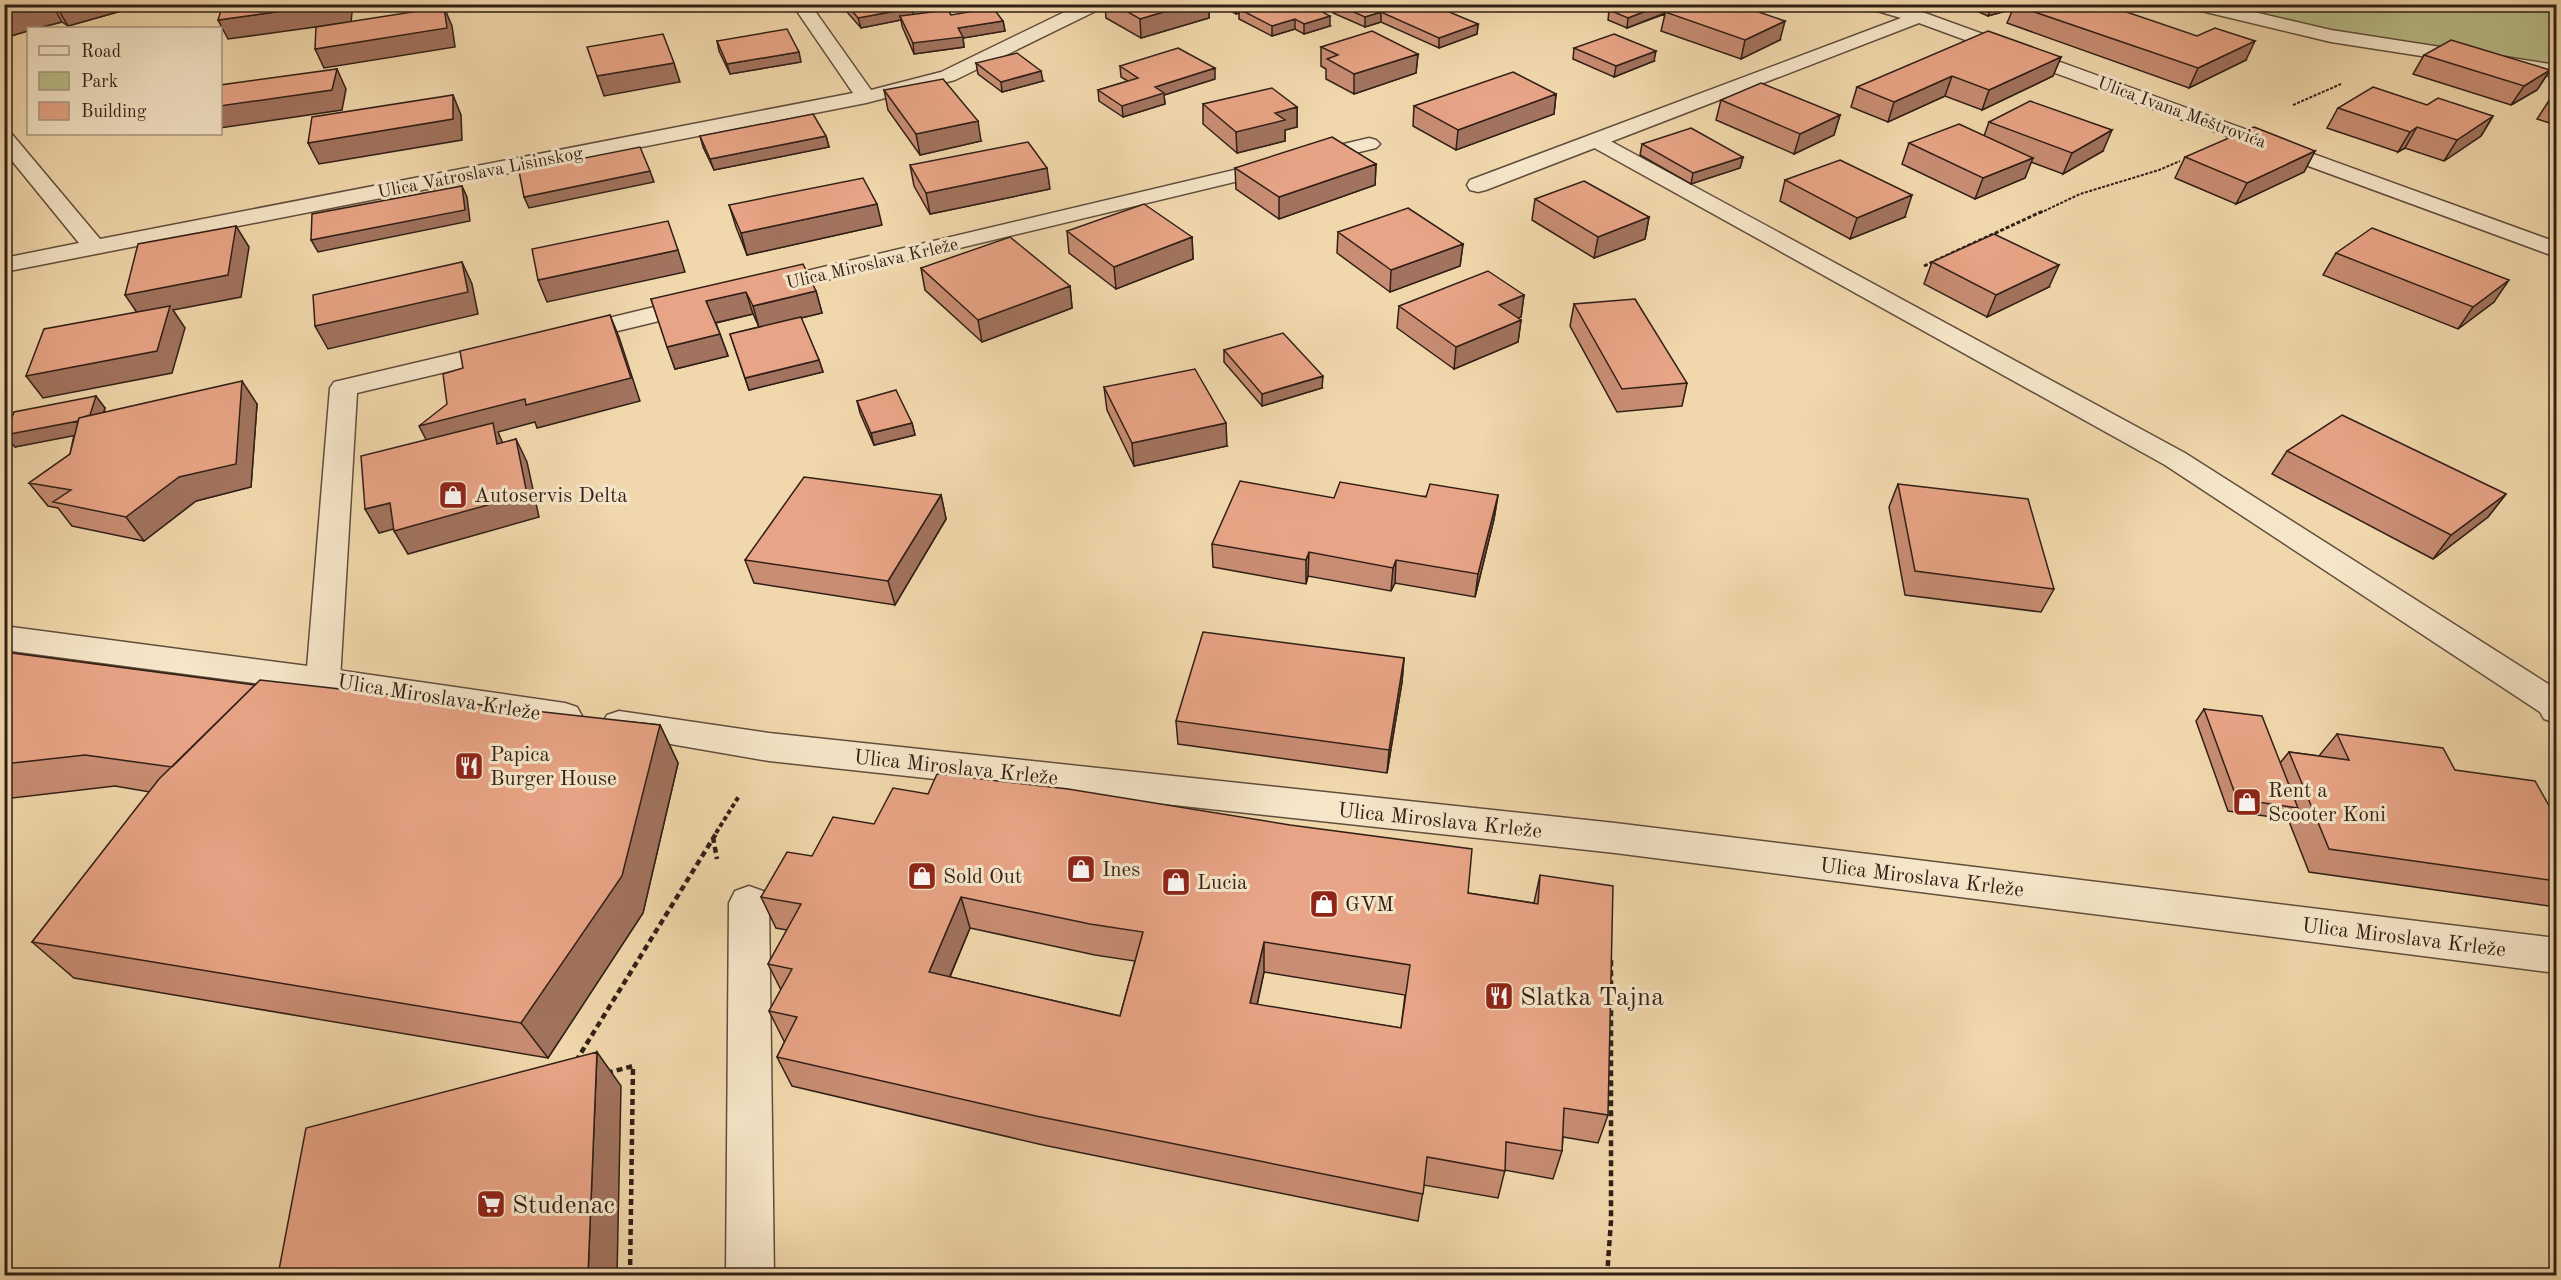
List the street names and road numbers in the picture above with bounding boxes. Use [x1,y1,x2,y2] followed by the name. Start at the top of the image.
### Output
[2095,74,2269,152] street label: Ulica Ivana Meštrovića
[376,144,585,202] street label: Ulica Vatroslava Lisinskog
[784,235,960,293] street label: Ulica Miroslava Krleže
[336,672,542,725] street label: Ulica Miroslava Krleže
[853,747,1059,790] street label: Ulica Miroslava Krleže
[1337,800,1543,843] street label: Ulica Miroslava Krleže
[1819,856,2025,901] street label: Ulica Miroslava Krleže
[2301,916,2507,961] street label: Ulica Miroslava Krleže

